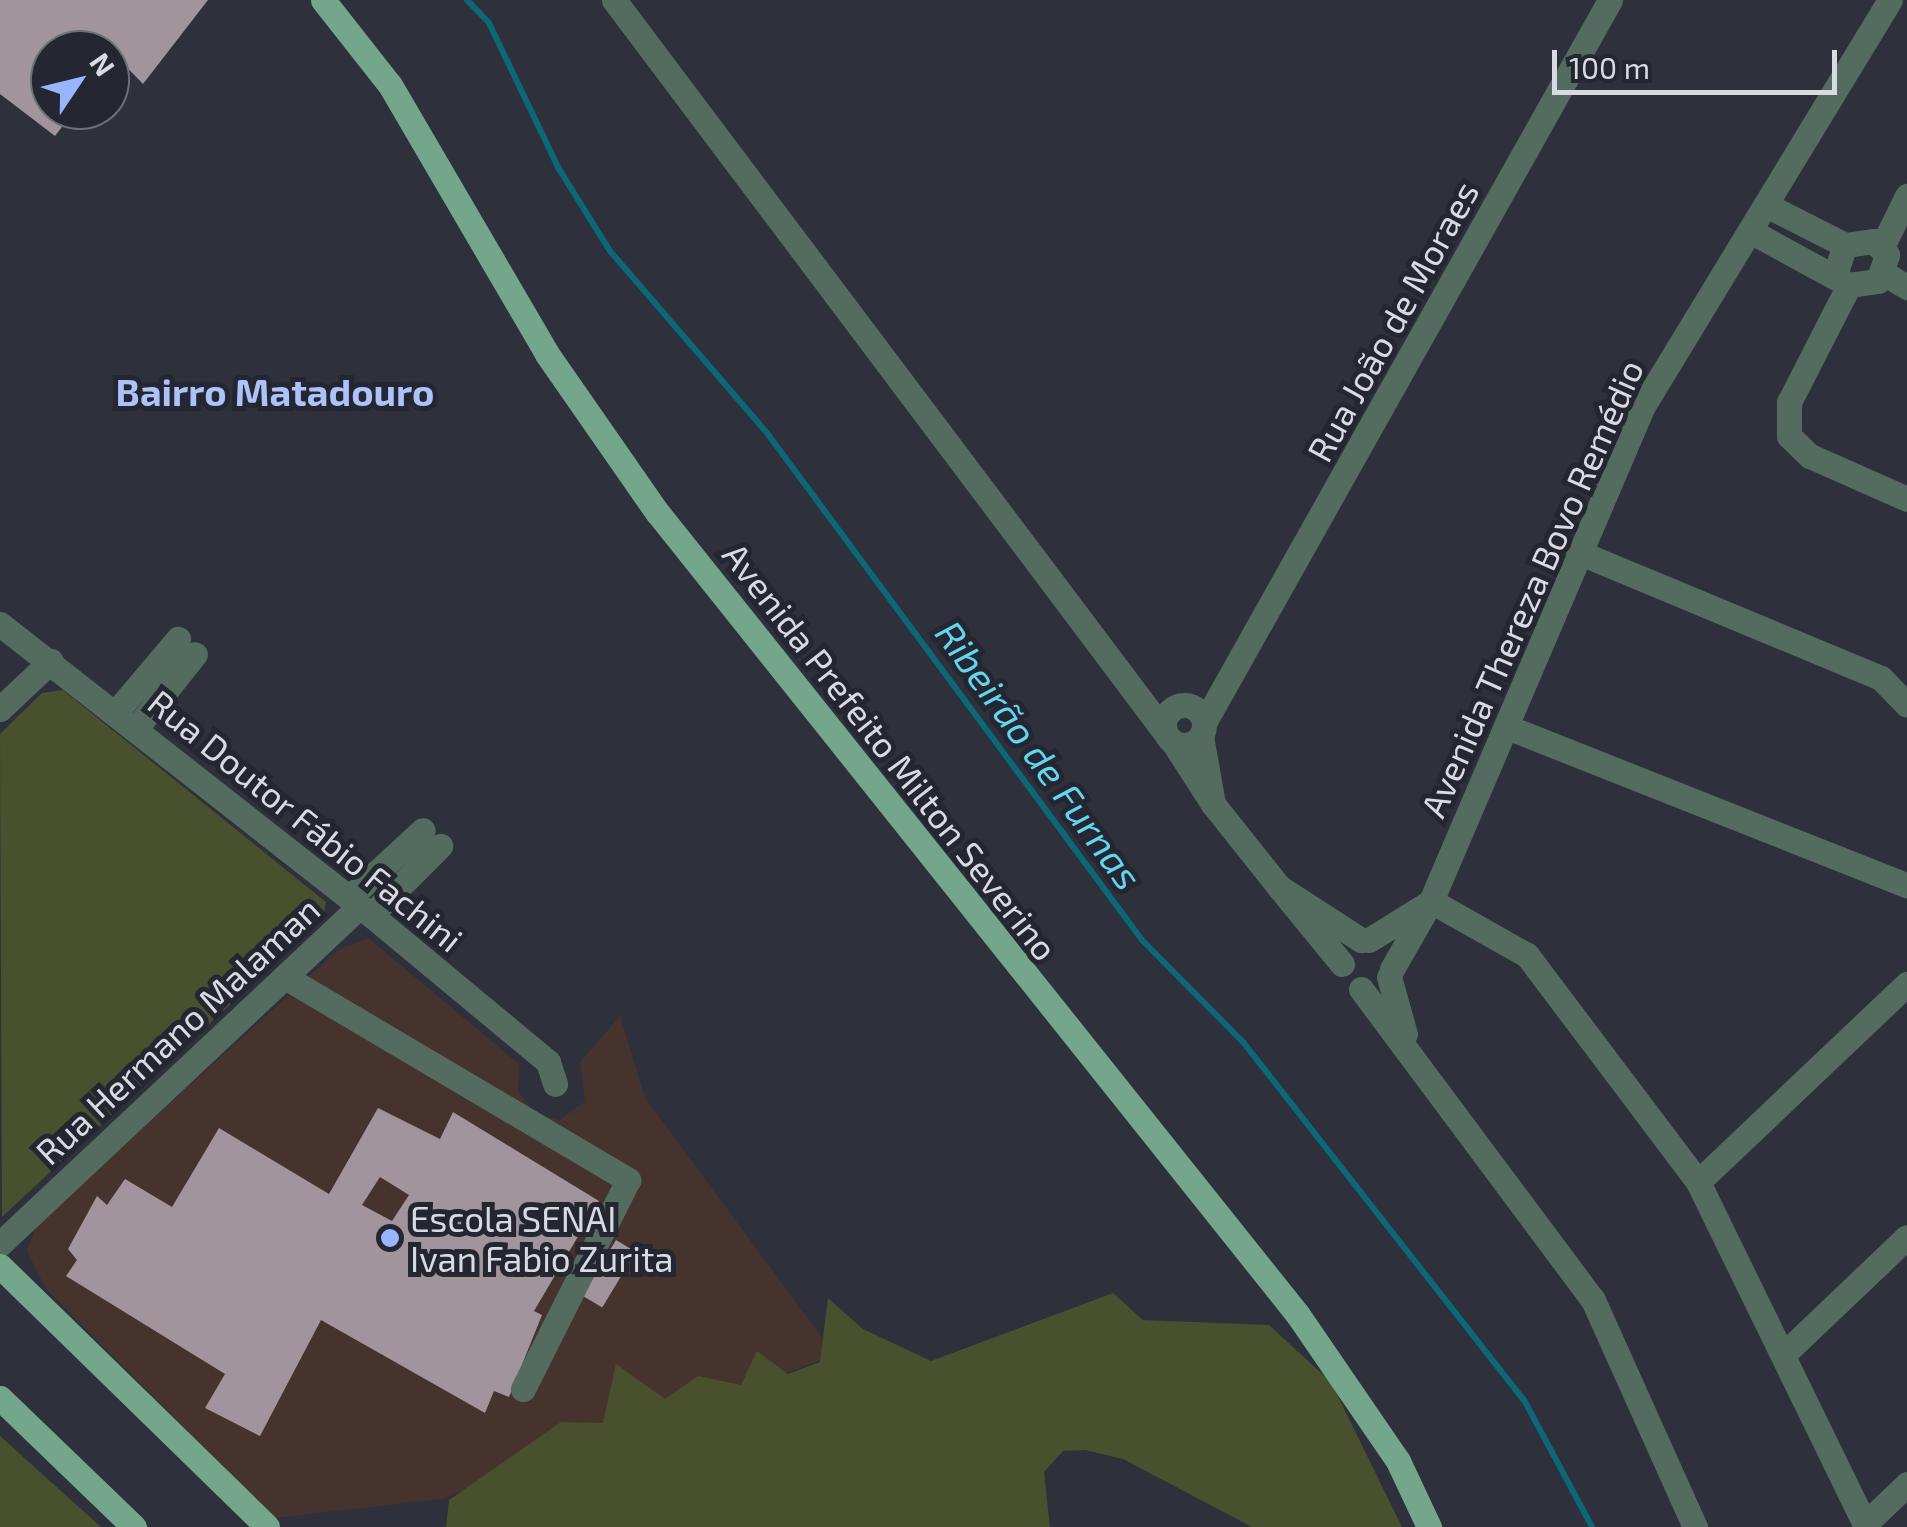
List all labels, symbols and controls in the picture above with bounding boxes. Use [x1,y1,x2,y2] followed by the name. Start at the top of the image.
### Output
[30,30,130,130] north arrow
[1557,30,1842,92] scale bar
[83,46,123,82] text: N
[1569,49,1650,85] text: 100 m
[1297,173,1487,469] street label: Rua João de Moraes
[1411,353,1651,823] street label: Avenida Thereza Bovo Remédio
[116,369,434,415] district label: Bairro Matadouro
[715,534,1067,968] street label: Avenida Prefeito Milton Severino
[926,612,1152,898] water label: Ribeirão de Furnas
[140,680,472,960] street label: Rua Doutor Fábio Fachini
[26,888,328,1172] street label: Rua Hermano Malaman
[410,1197,674,1279] place label: Escola SENAI Ivan Fabio Zurita
[379,1227,401,1249] marker: Escola SENAI Ivan Fabio Zurita

